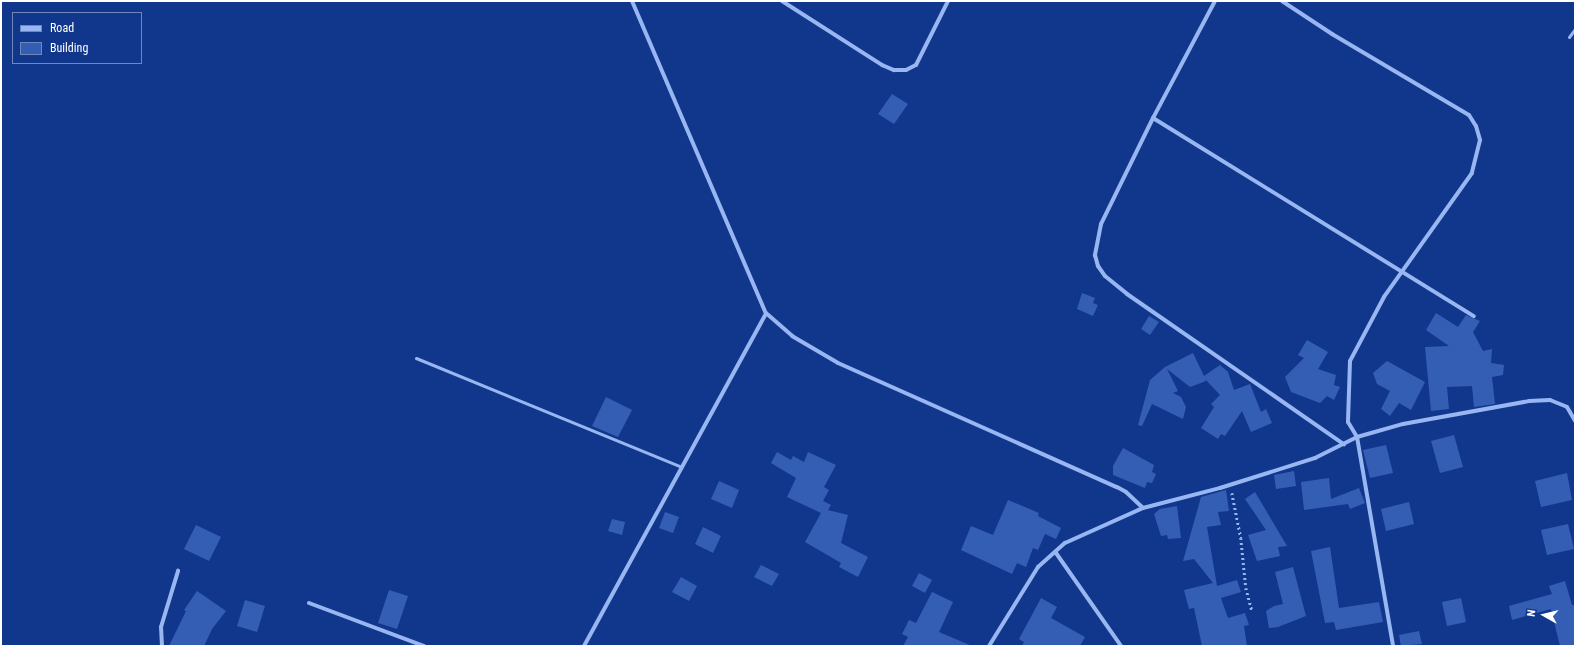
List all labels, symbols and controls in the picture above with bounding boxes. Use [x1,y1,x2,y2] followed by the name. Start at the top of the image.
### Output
[12,12,142,64] legend
[50,21,74,35] text: Road
[50,41,88,55] text: Building
[1524,595,1564,635] north arrow
[1525,609,1539,618] text: N

